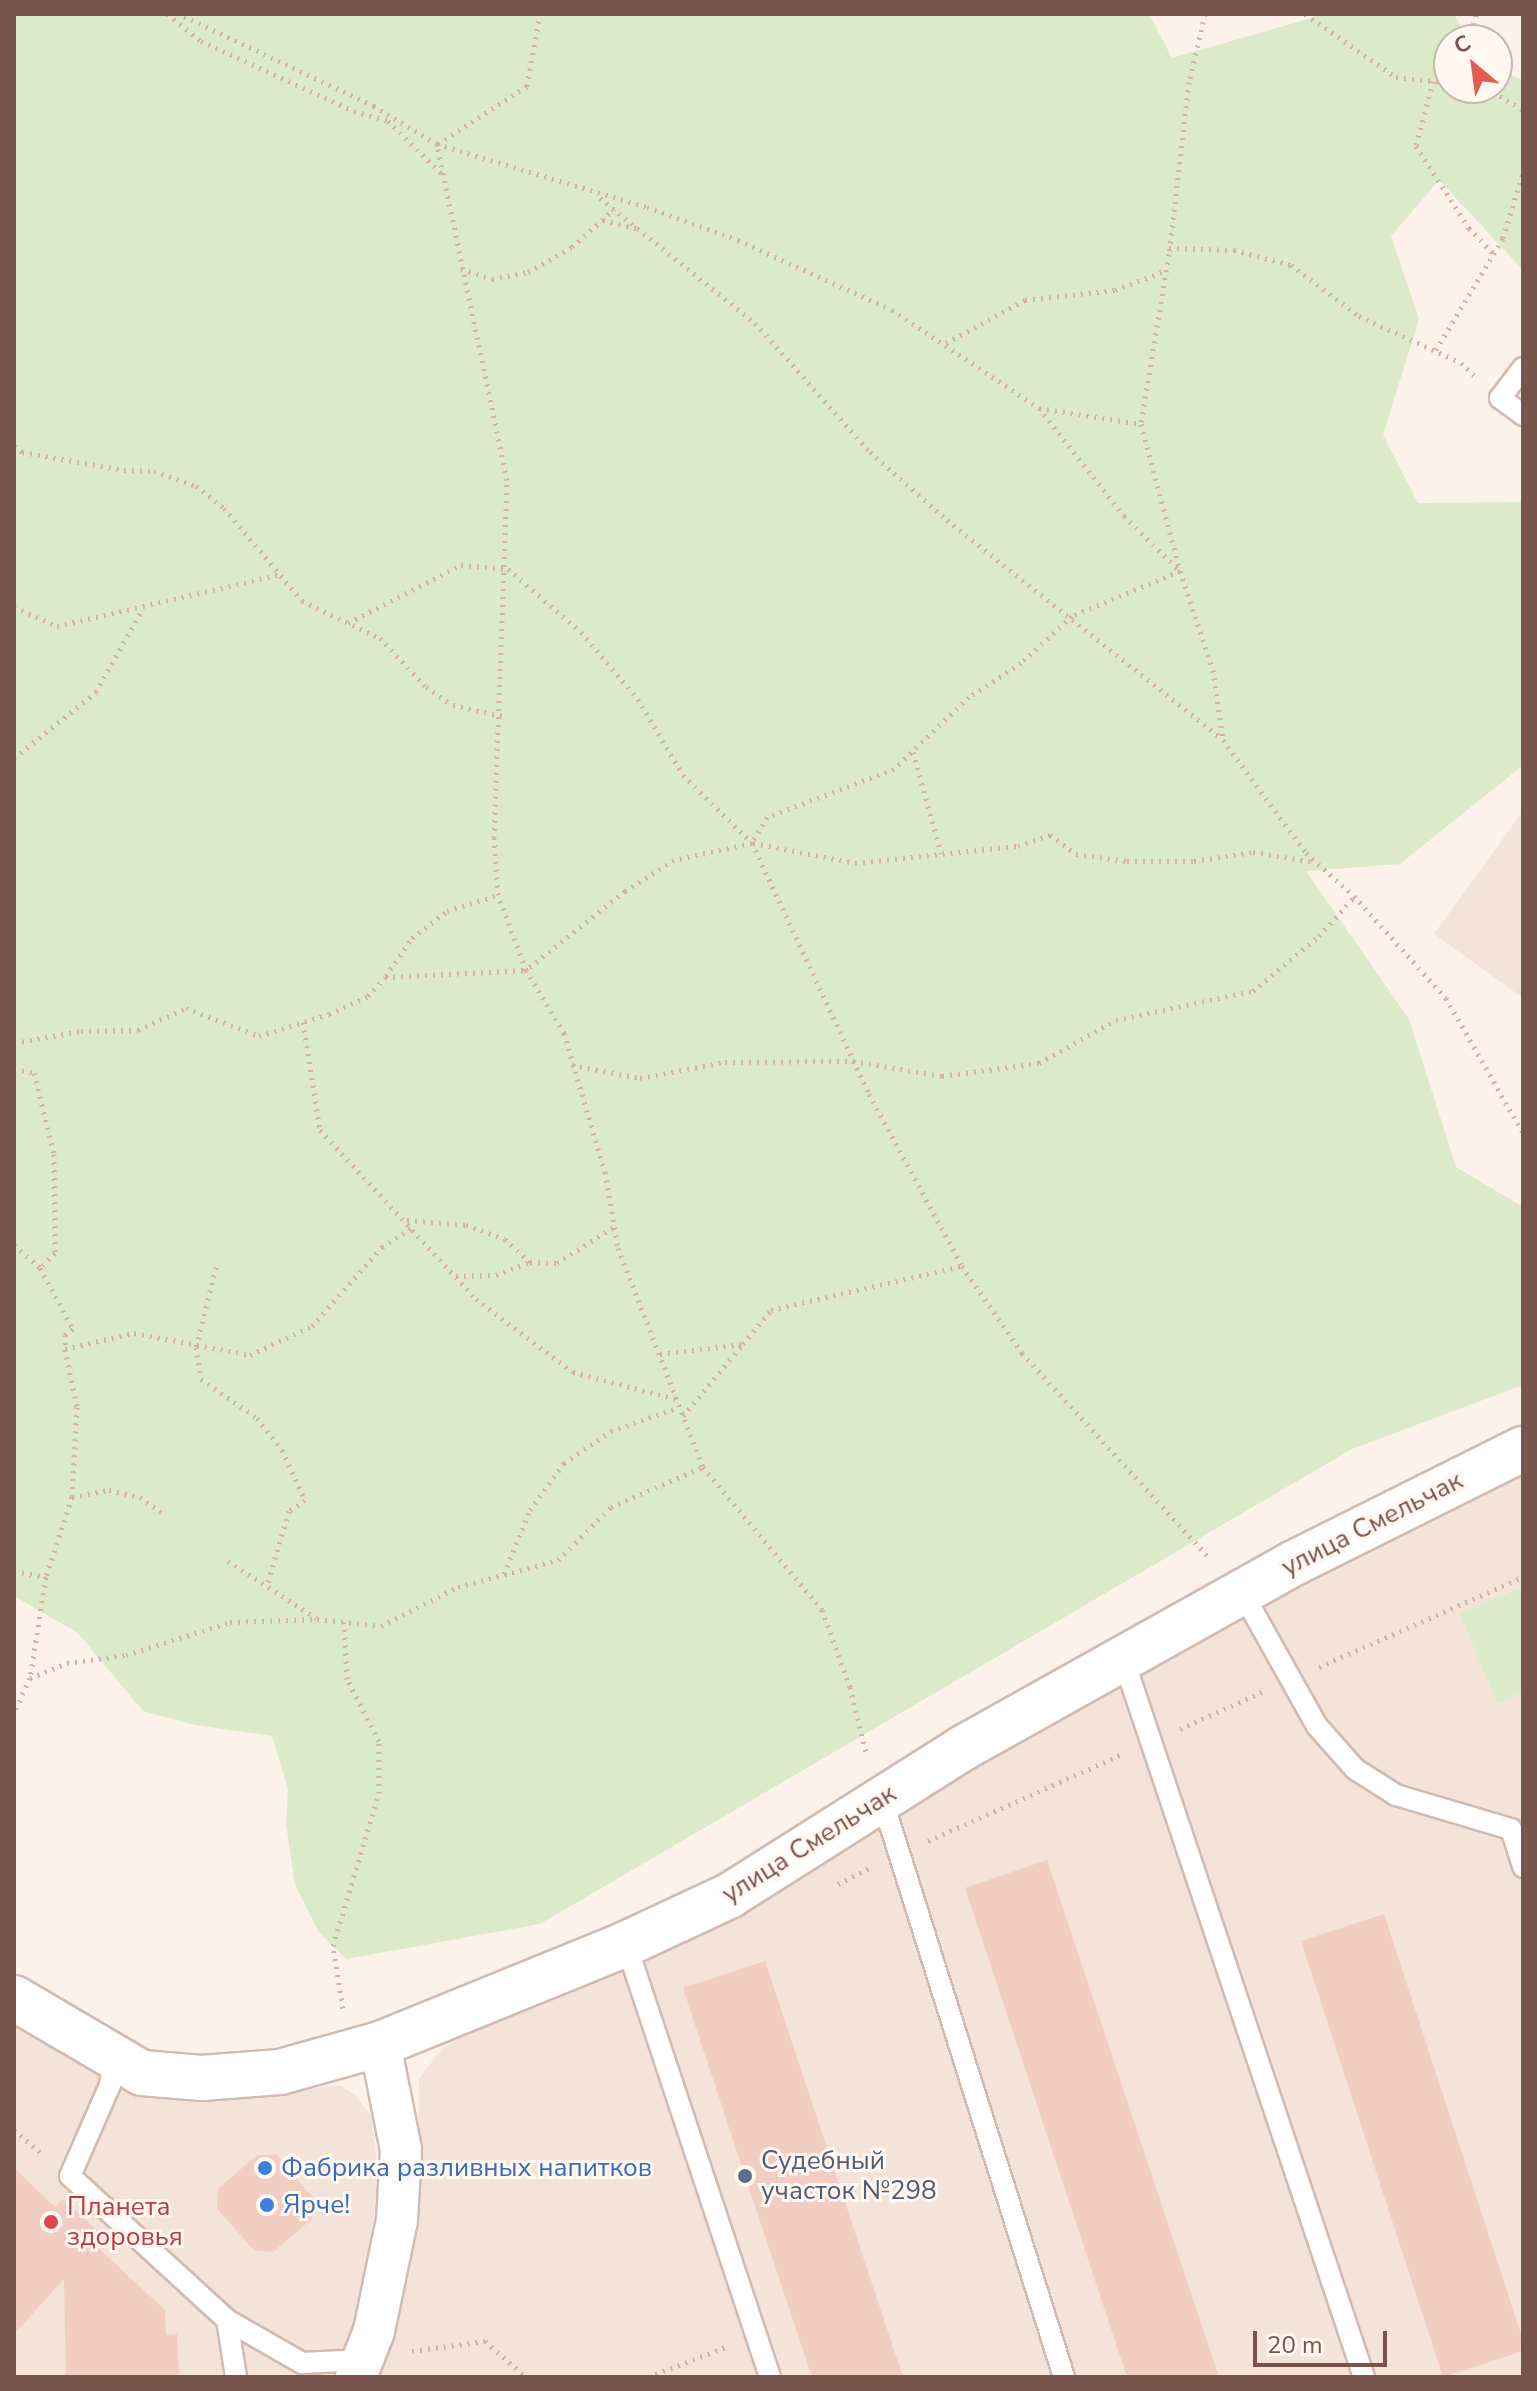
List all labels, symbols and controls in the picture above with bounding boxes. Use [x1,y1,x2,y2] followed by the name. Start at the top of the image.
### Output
[1433,24,1513,104] north arrow
[1449,28,1476,62] text: С
[1276,1465,1468,1583] street label: улица Смельчак
[716,1778,902,1910] street label: улица Смельчак
[761,2145,937,2206] place label: Судебный участок №298
[281,2152,652,2184] place label: Фабрика разливных напитков
[256,2159,274,2177] marker: Фабрика разливных напитков
[736,2167,754,2185] marker: Судебный участок №298
[283,2189,350,2221] place label: Ярче!
[67,2191,183,2252] place label: Планета здоровья
[258,2196,276,2214] marker: Ярче!
[42,2213,60,2231] marker: Планета здоровья
[1257,2315,1391,2365] scale bar
[1267,2329,1323,2361] text: 20 m

